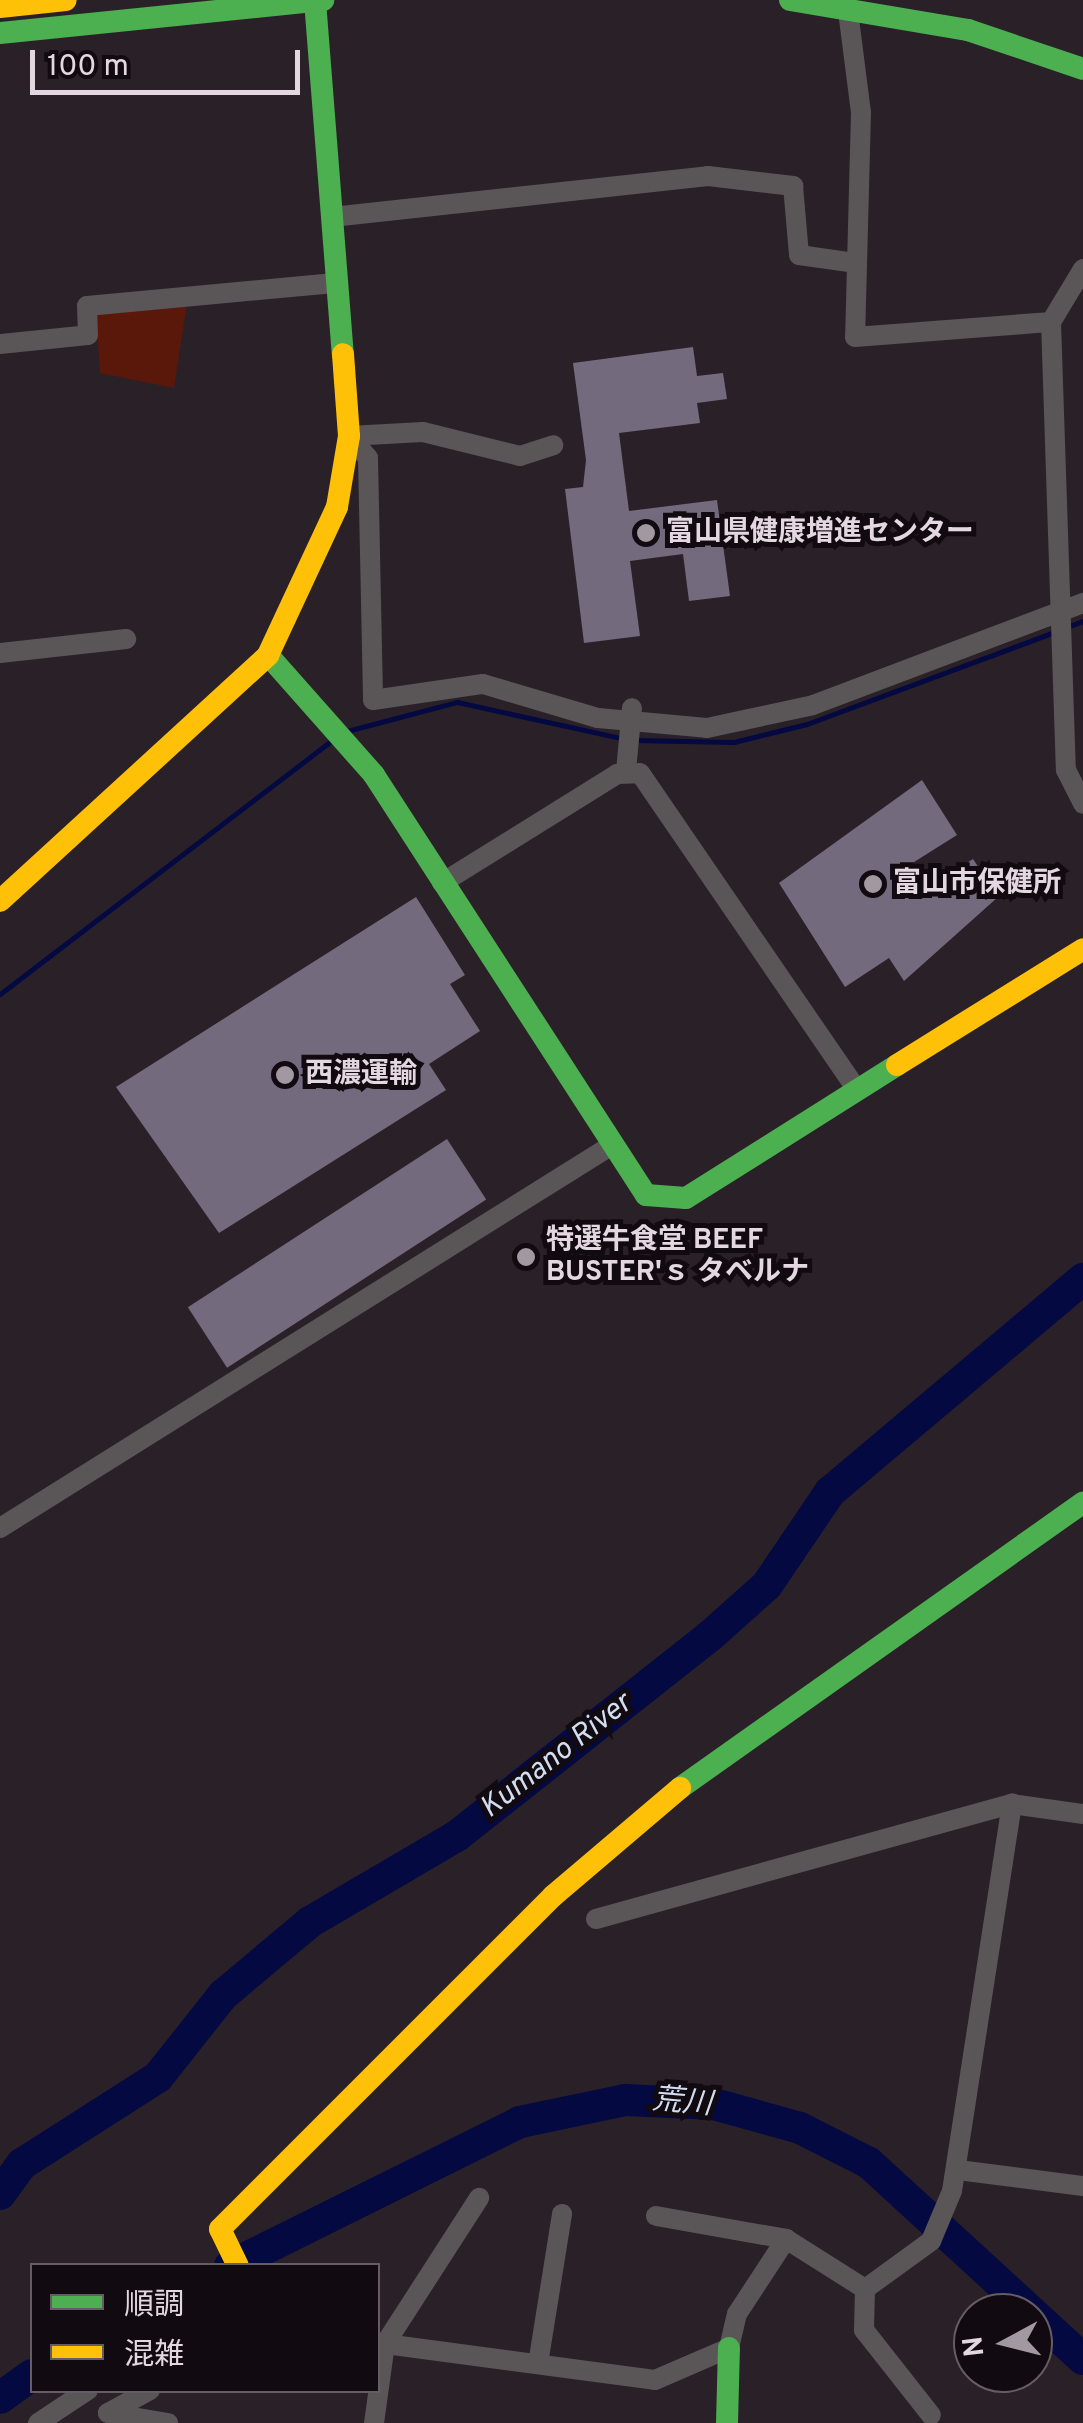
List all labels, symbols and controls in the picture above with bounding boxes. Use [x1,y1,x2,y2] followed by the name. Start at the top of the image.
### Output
[35,30,305,92] scale bar
[47,49,129,86] text: 100 m
[666,516,974,550] place label: 富山県健康増進センター
[635,522,657,544] marker: 富山県健康増進センター
[893,867,1061,901] place label: 富山市保健所
[862,873,884,895] marker: 富山市保健所
[305,1058,417,1092] place label: 西濃運輸
[274,1064,296,1086] marker: 西濃運輸
[546,1224,809,1290] place label: 特選牛食堂 BEEF BUSTER'ｓ タベルナ
[515,1246,537,1268] marker: 特選牛食堂 BEEF BUSTER'ｓ タベルナ
[474,1687,640,1827] water label: Kumano River
[651,2083,713,2125] water label: 荒川
[30,2263,380,2393] legend
[124,2288,184,2325] text: 順調
[953,2293,1053,2393] north arrow
[956,2334,994,2359] text: N
[124,2338,184,2375] text: 混雑

